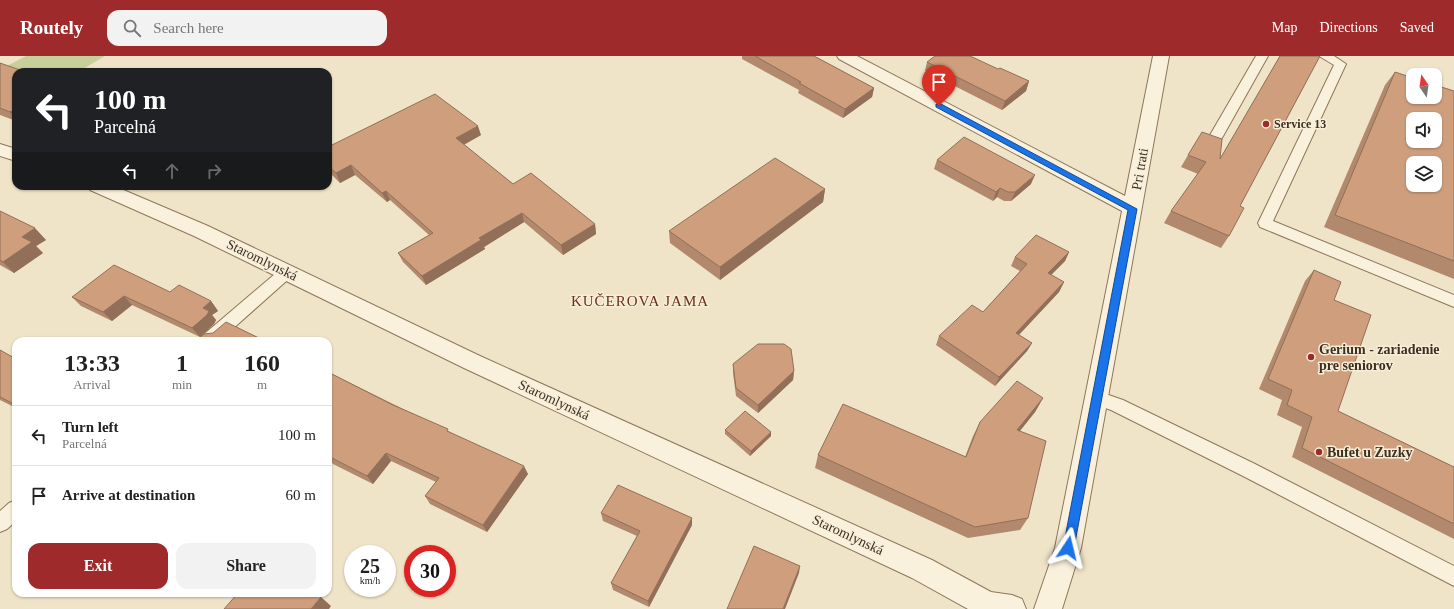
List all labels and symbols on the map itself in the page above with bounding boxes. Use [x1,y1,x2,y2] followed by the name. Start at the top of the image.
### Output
[922,65,956,106] pin
[1406,68,1442,104] north arrow
[1274,117,1326,131] place label: Service 13
[1261,119,1271,129] marker: Service 13
[1129,147,1151,191] street label: Pri trati
[224,236,301,284] street label: Staromlynská
[571,293,709,309] district label: KUČEROVA JAMA
[1319,342,1440,373] place label: Gerium - zariadenie pre seniorov
[1306,352,1316,362] marker: Gerium - zariadenie pre seniorov
[516,377,593,423] street label: Staromlynská
[1327,445,1413,460] place label: Bufet u Zuzky
[1314,447,1324,457] marker: Bufet u Zuzky
[810,512,887,558] street label: Staromlynská
[1047,527,1089,569] position arrow
[404,545,456,597] speed limit sign: 30

